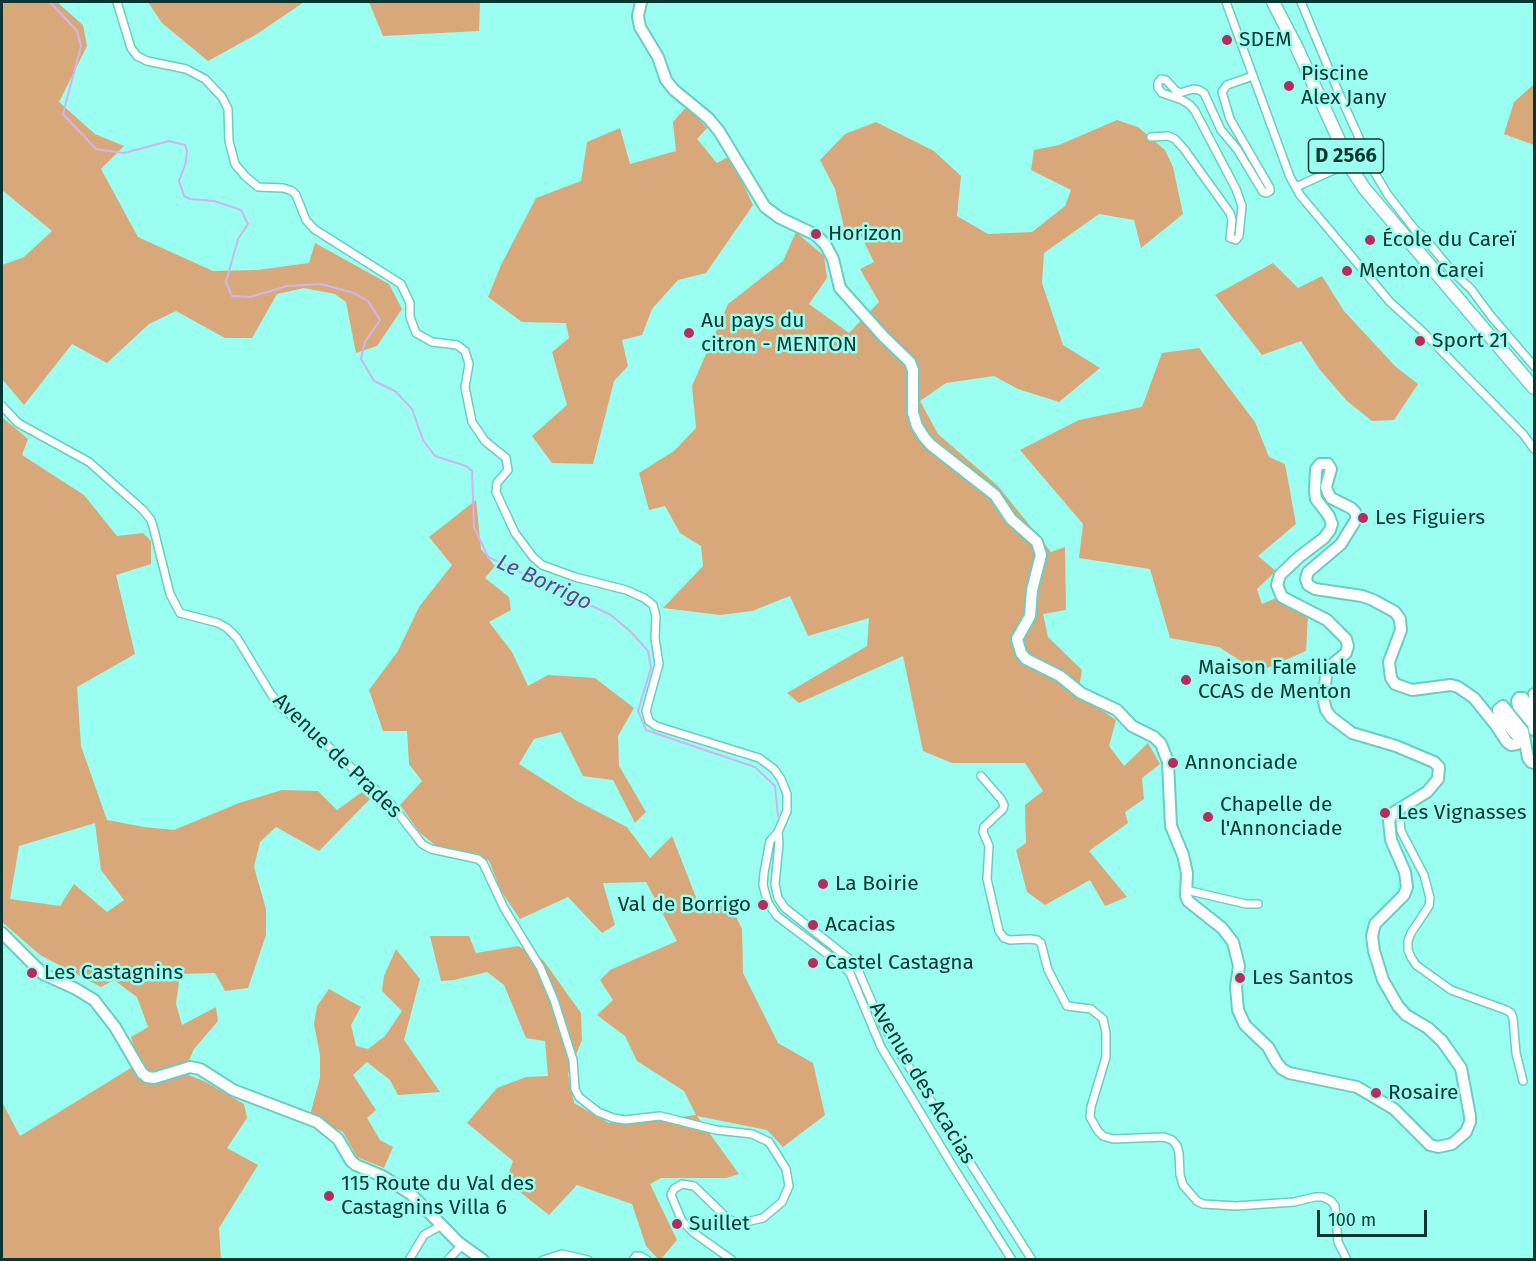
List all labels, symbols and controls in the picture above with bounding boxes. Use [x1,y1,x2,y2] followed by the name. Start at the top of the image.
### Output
[1239,27,1292,53] place label: SDEM
[1220,33,1234,47] marker: SDEM
[1301,61,1386,111] place label: Piscine Alex Jany
[1282,79,1296,93] marker: Piscine Alex Jany
[1308,139,1384,173] road number: D 2566
[828,221,902,247] place label: Horizon
[809,227,823,241] marker: Horizon
[1382,227,1516,253] place label: École du Careï
[1363,233,1377,247] marker: École du Careï
[1359,258,1484,284] place label: Menton Carei
[1340,264,1354,278] marker: Menton Carei
[701,308,857,358] place label: Au pays du citron - MENTON
[682,326,696,340] marker: Au pays du citron - MENTON
[1432,328,1508,354] place label: Sport 21
[1413,334,1427,348] marker: Sport 21
[1375,505,1485,531] place label: Les Figuiers
[1356,511,1370,525] marker: Les Figuiers
[492,550,596,616] water label: Le Borrigo
[1198,655,1357,705] place label: Maison Familiale CCAS de Menton
[1179,673,1193,687] marker: Maison Familiale CCAS de Menton
[267,688,407,824] street label: Avenue de Prades
[1185,750,1298,776] place label: Annonciade
[1166,756,1180,770] marker: Annonciade
[1220,792,1342,842] place label: Chapelle de l'Annonciade
[1397,800,1526,826] place label: Les Vignasses
[1378,806,1392,820] marker: Les Vignasses
[1201,810,1215,824] marker: Chapelle de l'Annonciade
[835,871,919,897] place label: La Boirie
[816,877,830,891] marker: La Boirie
[618,892,751,918] place label: Val de Borrigo
[756,898,770,912] marker: Val de Borrigo
[825,912,895,938] place label: Acacias
[806,918,820,932] marker: Acacias
[825,950,974,976] place label: Castel Castagna
[806,956,820,970] marker: Castel Castagna
[44,960,183,986] place label: Les Castagnins
[1252,965,1353,991] place label: Les Santos
[25,966,39,980] marker: Les Castagnins
[1233,971,1247,985] marker: Les Santos
[864,997,980,1169] street label: Avenue des Acacias
[1388,1080,1459,1106] place label: Rosaire
[1369,1086,1383,1100] marker: Rosaire
[341,1171,534,1221] place label: 115 Route du Val des Castagnins Villa 6
[322,1189,336,1203] marker: 115 Route du Val des Castagnins Villa 6
[1320,1198,1430,1236] scale bar
[1328,1209,1376,1231] text: 100 m
[689,1211,750,1237] place label: Suillet
[670,1217,684,1231] marker: Suillet

